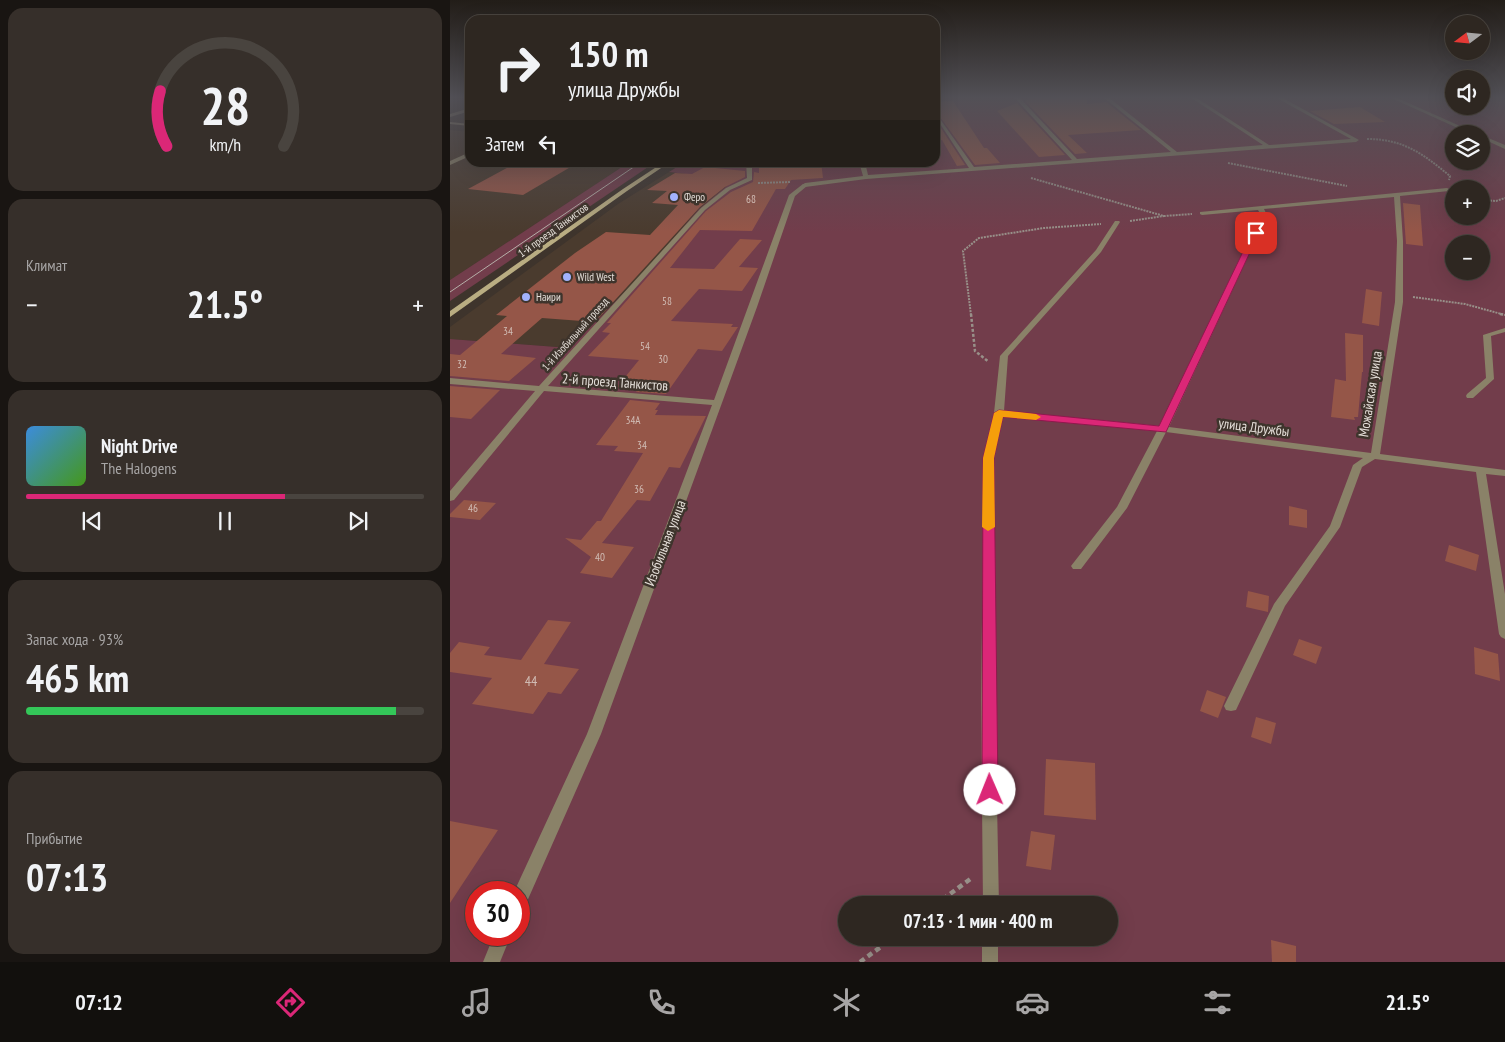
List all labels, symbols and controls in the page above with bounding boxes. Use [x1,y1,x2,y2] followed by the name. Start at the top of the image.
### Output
[1445,15,1490,60] north arrow
[1445,15,1490,280] map controls
[568,31,649,77] text: 150 m
[485,35,550,100] icon: right
[1445,70,1490,115] button: sound
[200,72,250,139] text: 28
[568,75,680,103] text: улица Дружбы
[1445,125,1490,170] button: layers
[534,130,562,158] icon: left
[485,132,524,156] text: Затем
[209,133,241,156] text: km/h
[1445,180,1490,225] button: +
[684,190,705,204] place label: Феро
[668,191,680,203] marker: Феро
[746,192,756,206] house number: 68
[515,199,591,260] street label: 1-й проезд Танкистов
[1235,212,1277,254] pin
[1242,219,1270,247] icon: arrive
[1445,235,1490,280] button: −
[26,255,67,275] text: Климат
[577,270,615,284] place label: Wild West
[561,271,573,283] marker: Wild West
[187,279,263,328] text: 21.5°
[26,286,38,323] text: −
[412,286,424,323] text: +
[536,290,561,304] place label: Наири
[520,291,532,303] marker: Наири
[539,294,612,373] street label: 1-й Изобильный проезд
[662,294,672,308] house number: 58
[503,324,513,338] house number: 34
[640,339,650,353] house number: 54
[1354,350,1386,438] street label: Можайская улица
[658,352,668,366] house number: 30
[457,357,467,371] house number: 32
[561,369,669,395] street label: 2-й проезд Танкистов
[625,413,641,427] house number: 34А
[1218,414,1290,440] street label: улица Дружбы
[101,434,178,458] text: Night Drive
[637,438,647,452] house number: 34
[101,458,177,478] text: The Halogens
[634,482,644,496] house number: 36
[640,498,690,588] street label: Изобильная улица
[468,501,478,515] house number: 46
[78,507,106,535] icon: previous
[211,507,239,535] icon: pause
[344,507,372,535] icon: next
[595,550,605,564] house number: 40
[26,629,123,649] text: Запас хода · 93%
[26,653,129,702] text: 465 km
[525,672,538,690] house number: 44
[963,763,1015,815] position arrow
[26,828,83,848] text: Прибытие
[26,852,108,901] text: 07:13
[465,881,530,946] speed limit sign: 30
[904,909,1052,933] text: 07:13 · 1 мин · 400 m
[273,985,308,1020] icon: directions
[459,985,494,1020] icon: music
[644,985,679,1020] icon: phone
[829,985,864,1020] icon: climate
[1015,985,1050,1020] icon: car
[1200,985,1235,1020] icon: filters
[75,988,123,1016] text: 07:12
[1386,988,1430,1016] text: 21.5°

